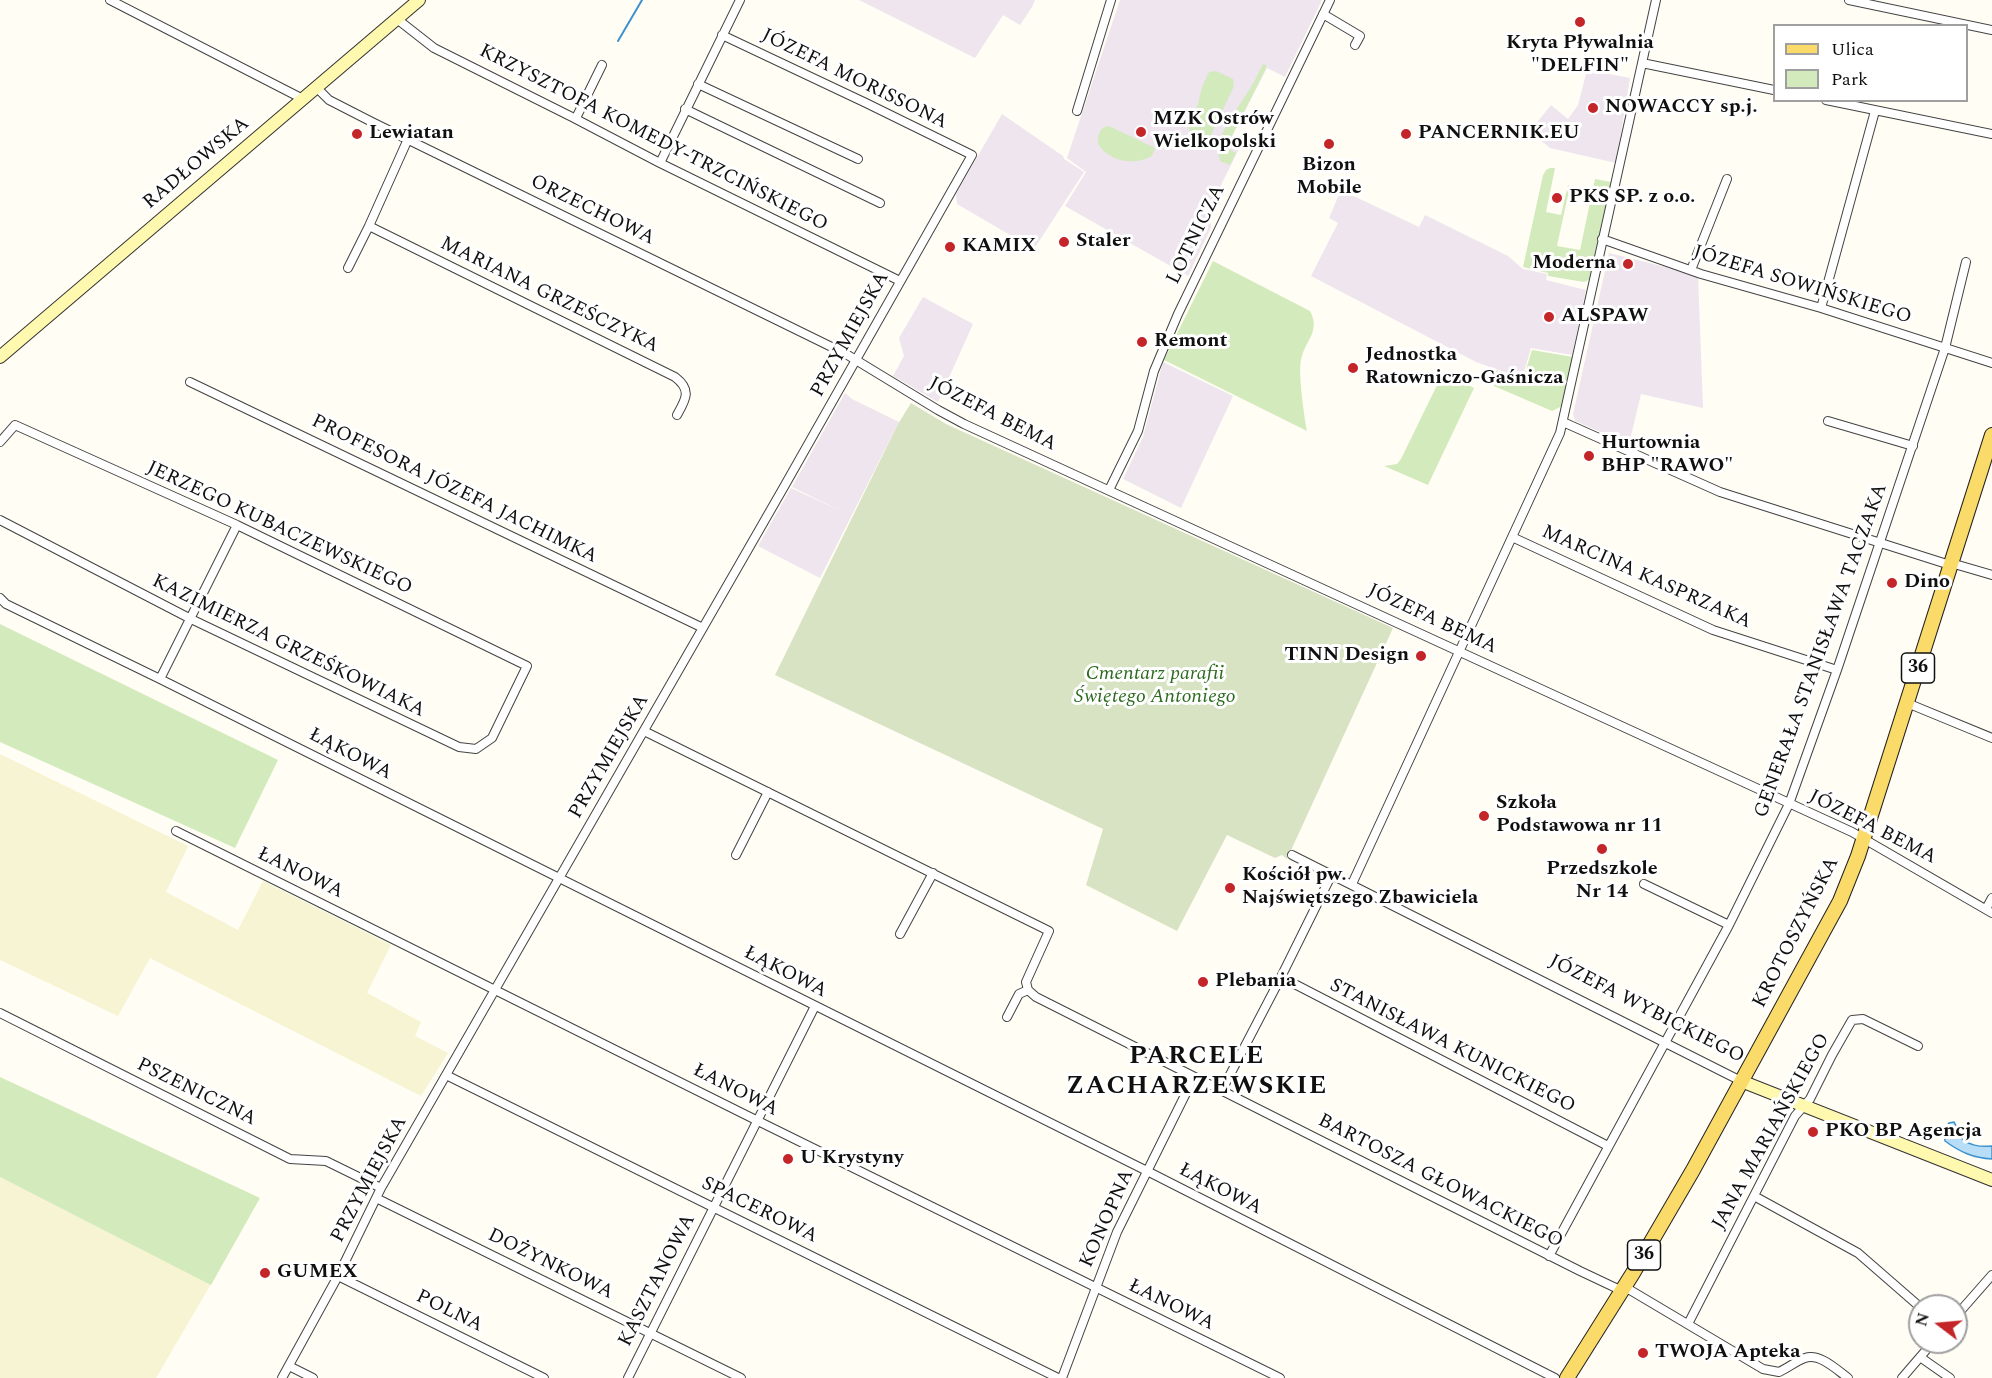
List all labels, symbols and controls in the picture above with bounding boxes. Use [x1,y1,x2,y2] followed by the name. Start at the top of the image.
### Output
[1573,15,1587,29] marker: Kryta Pływalnia "DELFIN"
[1773,24,1968,102] legend
[757,25,951,135] street label: JÓZEFA MORISSONA
[1506,32,1654,79] place label: Kryta Pływalnia "DELFIN"
[1831,36,1874,63] text: Ulica
[475,40,831,238] street label: KRZYSZTOFA KOMEDY-TRZCIŃSKIEGO
[1831,66,1868,93] text: Park
[1605,96,1758,120] place label: NOWACCY sp.j.
[1586,101,1600,115] marker: NOWACCY sp.j.
[1153,108,1276,155] place label: MZK Ostrów Wielkopolski
[139,113,255,215] street label: RADŁOWSKA
[369,122,454,146] place label: Lewiatan
[1418,122,1580,146] place label: PANCERNIK.EU
[1134,125,1148,139] marker: MZK Ostrów Wielkopolski
[350,127,364,141] marker: Lewiatan
[1399,127,1413,141] marker: PANCERNIK.EU
[1322,137,1336,151] marker: Bizon Mobile
[1296,154,1362,201] place label: Bizon Mobile
[526,171,658,251] street label: ORZECHOWA
[1163,181,1231,289] street label: LOTNICZA
[1569,186,1695,210] place label: PKS SP. z o.o.
[1550,191,1564,205] marker: PKS SP. z o.o.
[1076,230,1130,254] place label: Staler
[436,233,662,359] street label: MARIANA GRZEŚCZYKA
[962,235,1036,259] place label: KAMIX
[1057,235,1071,249] marker: Staler
[943,240,957,254] marker: KAMIX
[1690,241,1914,331] street label: JÓZEFA SOWIŃSKIEGO
[1532,252,1616,276] place label: Moderna
[1621,257,1635,271] marker: Moderna
[807,268,895,402] street label: PRZYMIEJSKA
[1561,305,1648,329] place label: ALSPAW
[1542,310,1556,324] marker: ALSPAW
[1154,330,1227,354] place label: Remont
[1135,335,1149,349] marker: Remont
[1365,344,1564,391] place label: Jednostka Ratowniczo-Gaśnicza
[1346,361,1360,375] marker: Jednostka Ratowniczo-Gaśnicza
[924,372,1060,458] street label: JÓZEFA BEMA
[307,410,601,570] street label: PROFESORA JÓZEFA JACHIMKA
[1601,432,1733,479] place label: Hurtownia BHP "RAWO"
[1582,449,1596,463] marker: Hurtownia BHP "RAWO"
[142,457,416,601] street label: JERZEGO KUBACZEWSKIEGO
[1750,481,1894,821] street label: GENERAŁA STANISŁAWA TACZAKA
[1537,521,1755,635] street label: MARCINA KASPRZAKA
[147,570,429,724] street label: KAZIMIERZA GRZEŚKOWIAKA
[1904,571,1950,595] place label: Dino
[1885,576,1899,590] marker: Dino
[1363,579,1501,661] street label: JÓZEFA BEMA
[1285,644,1409,668] place label: TINN Design
[1414,649,1428,663] marker: TINN Design
[1902,653,1934,683] road number: 36
[1074,663,1236,710] park label: Cmentarz parafii Świętego Antoniego
[565,691,655,823] street label: PRZYMIEJSKA
[304,724,396,786] street label: ŁĄKOWA
[1804,785,1940,871] street label: JÓZEFA BEMA
[1496,792,1663,839] place label: Szkoła Podstawowa nr 11
[1477,809,1491,823] marker: Szkoła Podstawowa nr 11
[1595,842,1609,856] marker: Przedszkole Nr 14
[253,843,347,905] street label: ŁANOWA
[1749,854,1845,1012] street label: KROTOSZYŃSKA
[1546,858,1658,905] place label: Przedszkole Nr 14
[1242,864,1478,911] place label: Kościół pw. Najświętszego Zbawiciela
[1223,881,1237,895] marker: Kościół pw. Najświętszego Zbawiciela
[739,942,831,1004] street label: ŁĄKOWA
[1544,950,1748,1070] street label: JÓZEFA WYBICKIEGO
[1215,970,1296,994] place label: Plebania
[1325,974,1579,1120] street label: STANISŁAWA KUNICKIEGO
[1196,975,1210,989] marker: Plebania
[1708,1030,1836,1234] street label: JANA MARIAŃSKIEGO
[1066,1042,1328,1104] district label: PARCELE ZACHARZEWSKIE
[132,1054,260,1132] street label: PSZENICZNA
[688,1059,782,1123] street label: ŁANOWA
[1313,1110,1567,1254] street label: BARTOSZA GŁOWACKIEGO
[327,1113,413,1247] street label: PRZYMIEJSKA
[1825,1120,1982,1144] place label: PKO BP Agencja
[1806,1125,1820,1139] marker: PKO BP Agencja
[800,1147,903,1171] place label: U Krystyny
[781,1152,795,1166] marker: U Krystyny
[1174,1159,1266,1221] street label: ŁĄKOWA
[1076,1166,1140,1272] street label: KONOPNA
[697,1172,821,1250] street label: SPACEROWA
[614,1211,702,1351] street label: KASZTANOWA
[483,1224,617,1306] street label: DOŻYNKOWA
[1628,1240,1660,1270] road number: 36
[277,1261,358,1285] place label: GUMEX
[258,1266,272,1280] marker: GUMEX
[1124,1275,1218,1337] street label: ŁANOWA
[412,1285,486,1339] street label: POLNA
[1908,1294,1968,1354] north arrow
[1909,1310,1936,1329] text: N
[1655,1341,1801,1365] place label: TWOJA Apteka
[1636,1346,1650,1360] marker: TWOJA Apteka

